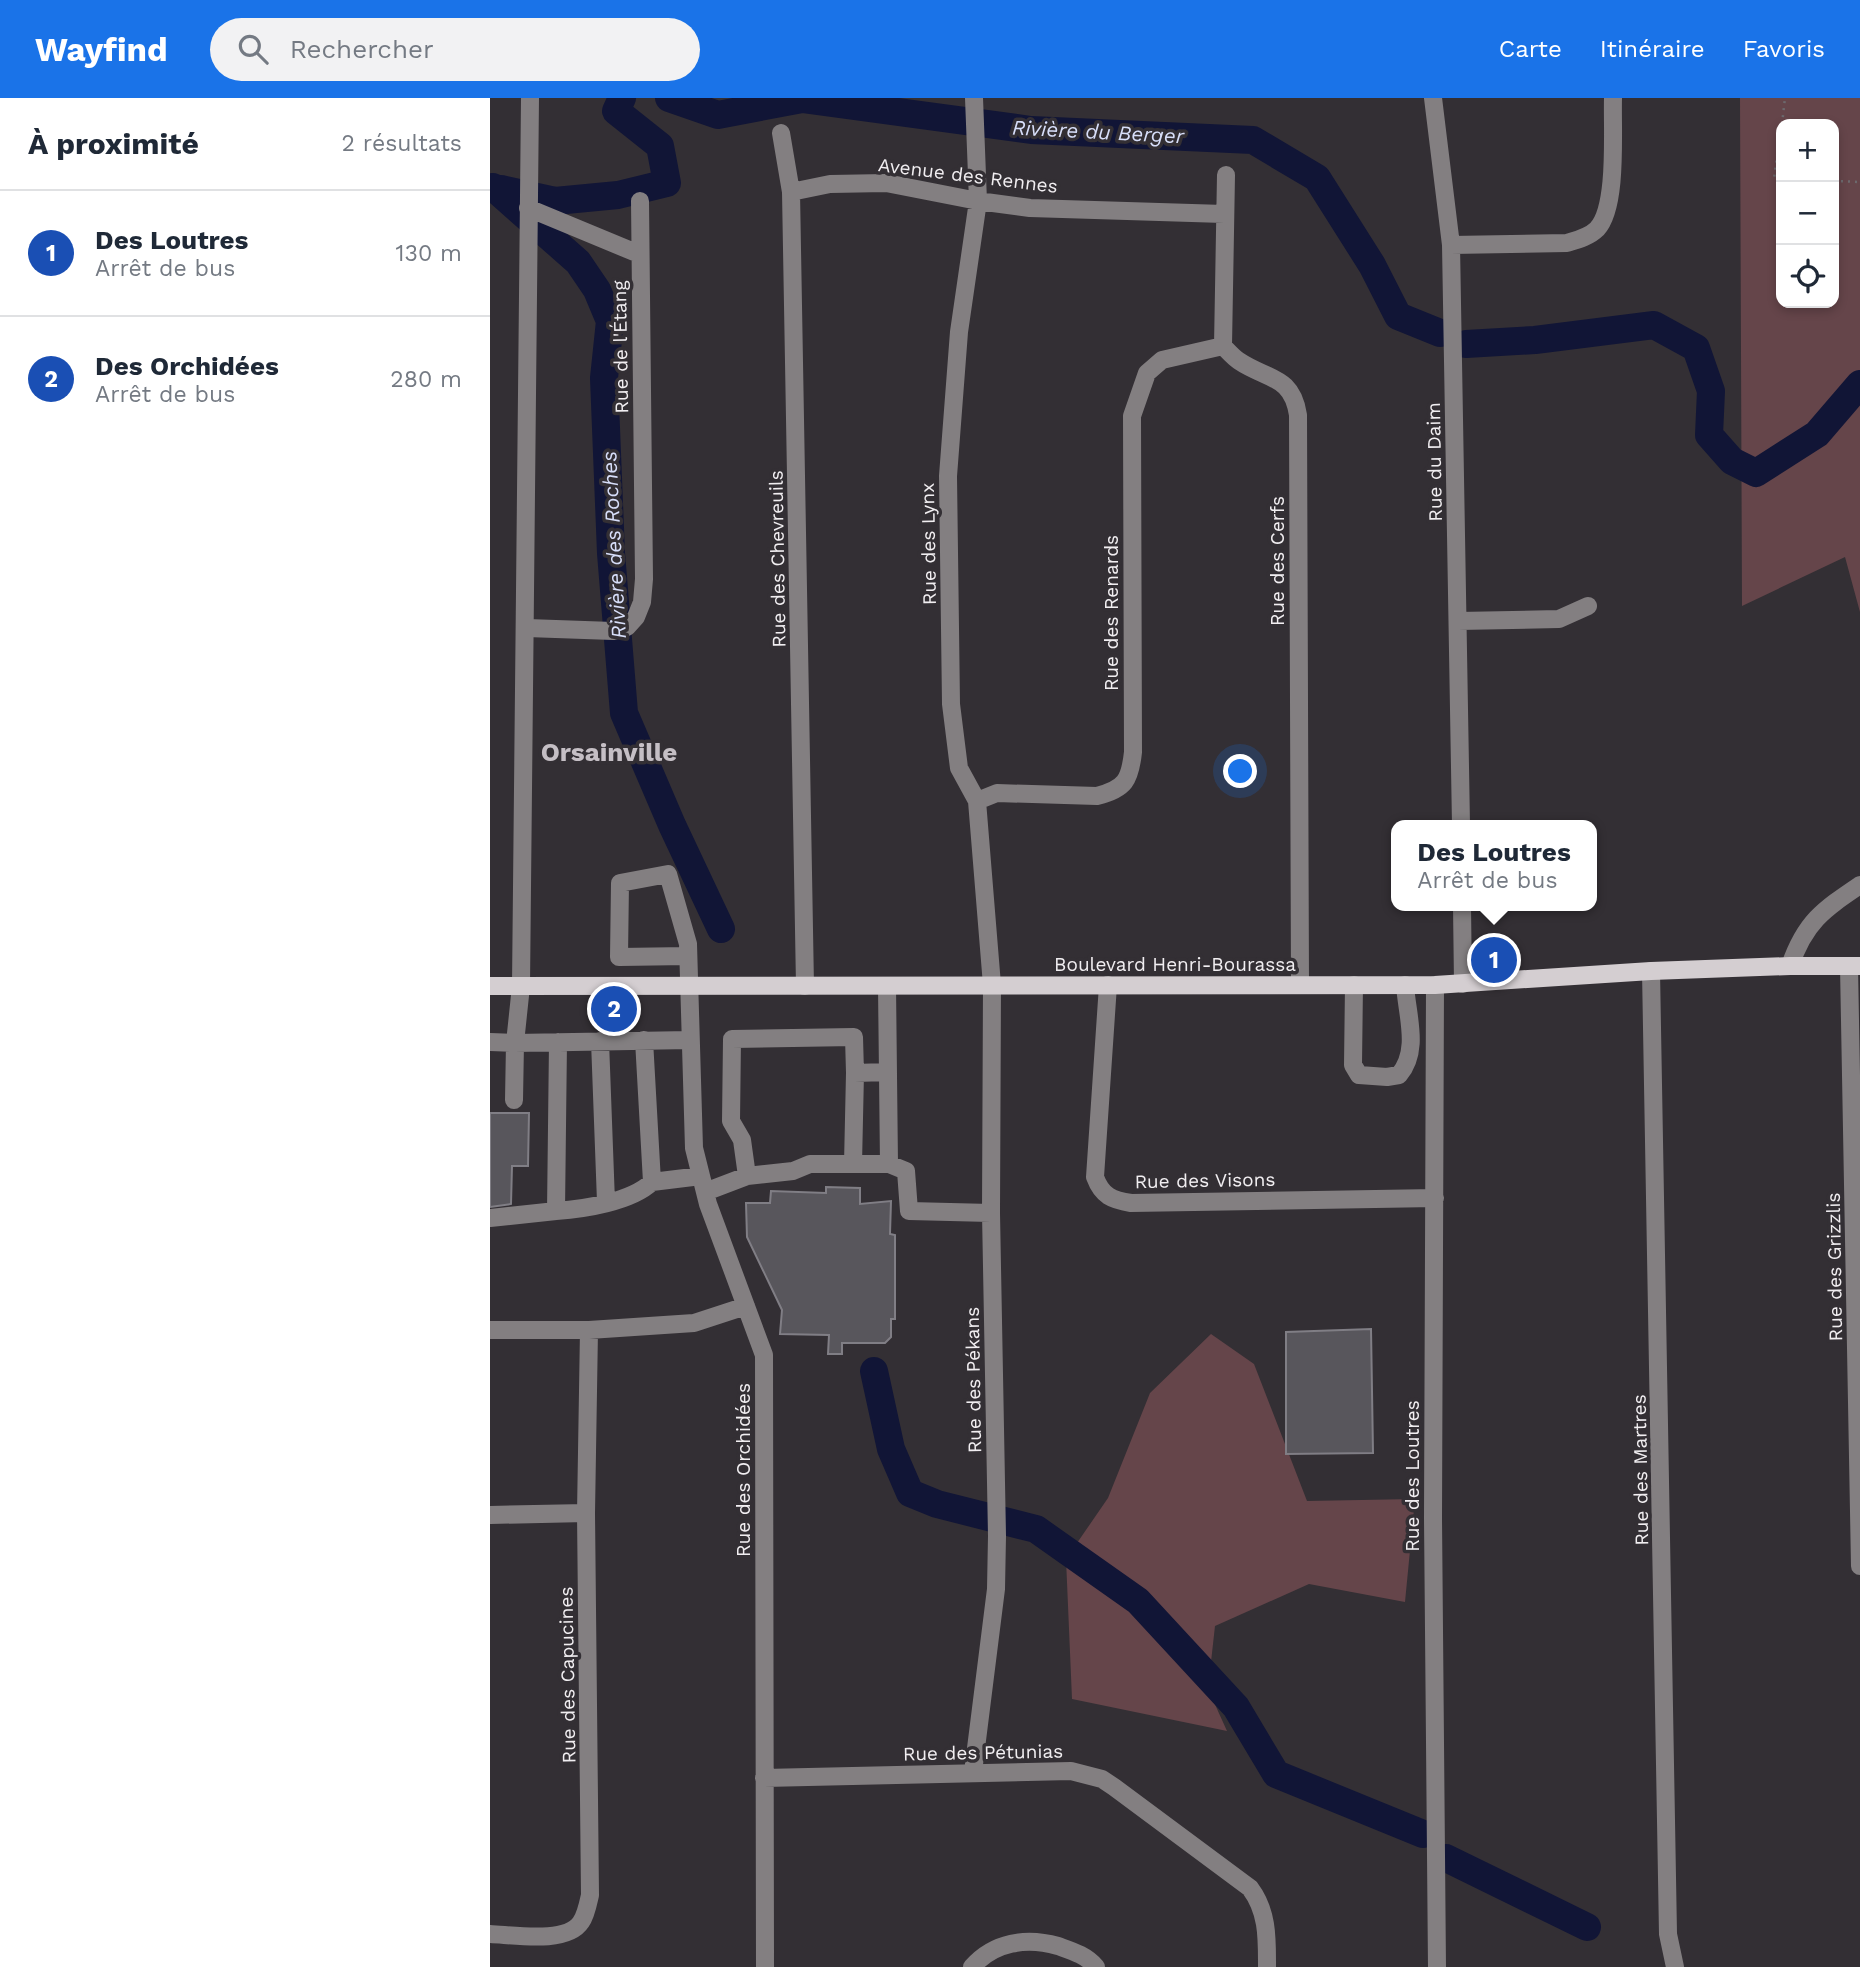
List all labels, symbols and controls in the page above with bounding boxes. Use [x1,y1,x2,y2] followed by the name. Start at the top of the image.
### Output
[210,18,700,81] search box
[35,30,168,69] text: Wayfind
[234,30,272,68] icon: search
[290,34,434,64] text: Rechercher
[1499,35,1562,63] text: Carte
[1600,35,1705,63] text: Itinéraire
[1743,35,1825,63] text: Favoris
[1011,115,1185,149] water label: Rivière du Berger
[1776,119,1839,308] map controls
[1776,119,1839,182] button: +
[28,126,199,161] text: À proximité
[342,130,462,157] text: 2 résultats
[877,153,1059,198] street label: Avenue des Rennes
[1776,182,1839,245] button: −
[95,225,248,255] text: Des Loutres
[46,240,56,267] text: 1
[396,240,462,267] text: 130 m
[1776,245,1839,308] button: locate
[95,255,235,282] text: Arrêt de bus
[608,279,633,414] street label: Rue de l'Étang
[95,351,279,381] text: Des Orchidées
[44,366,58,393] text: 2
[390,366,462,393] text: 280 m
[95,381,235,408] text: Arrêt de bus
[1422,402,1447,522] street label: Rue du Daim
[596,450,631,640] water label: Rivière des Roches
[764,470,791,648] street label: Rue des Chevreuils
[916,483,941,605] street label: Rue des Lynx
[1266,496,1289,626] street label: Rue des Cerfs
[1100,535,1123,691] street label: Rue des Renards
[541,737,677,767] district label: Orsainville
[1223,754,1257,788] your location
[1391,820,1597,911] popup
[1417,837,1571,867] text: Des Loutres
[1417,867,1558,894] text: Arrêt de bus
[1471,934,1517,986] pin: 1
[1054,953,1296,976] street label: Boulevard Henri-Bourassa
[591,983,637,1035] pin: 2
[1134,1168,1276,1193] street label: Rue des Visons
[1822,1192,1847,1342] street label: Rue des Grizzlis
[961,1307,986,1453] street label: Rue des Pékans
[732,1383,755,1557] street label: Rue des Orchidées
[1628,1394,1653,1546] street label: Rue des Martres
[1401,1400,1424,1552] street label: Rue des Loutres
[554,1586,581,1764] street label: Rue des Capucines
[903,1740,1063,1765] street label: Rue des Pétunias

